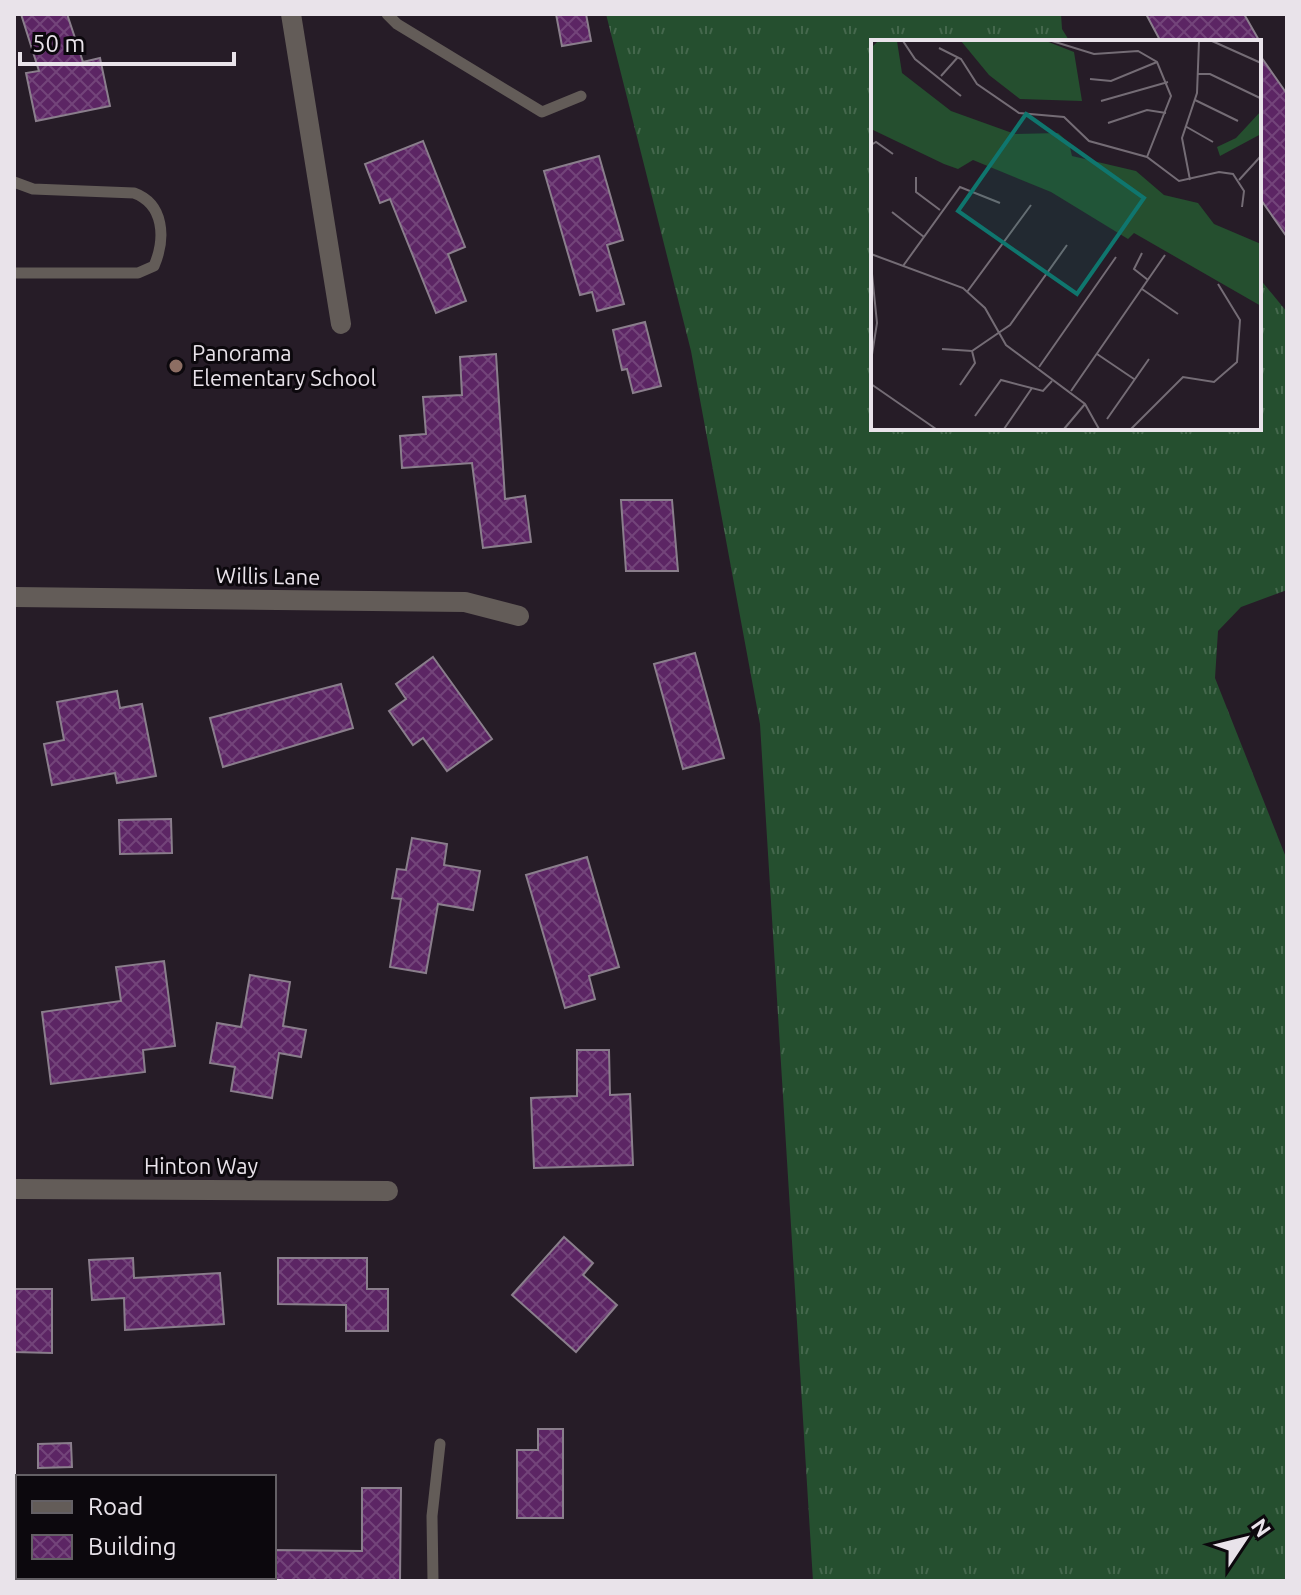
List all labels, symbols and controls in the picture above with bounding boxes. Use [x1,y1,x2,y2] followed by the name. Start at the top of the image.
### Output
[20,16,234,66] scale bar
[32,30,85,57] text: 50 m
[871,40,1261,430] inset map
[192,340,376,390] place label: Panorama Elementary School
[167,357,185,375] marker: Panorama Elementary School
[215,562,321,589] street label: Willis Lane
[144,1153,258,1178] street label: Hinton Way
[16,1475,276,1579] legend
[88,1493,143,1520] text: Road
[1205,1499,1285,1579] north arrow
[1247,1513,1277,1541] text: N
[88,1533,176,1560] text: Building

